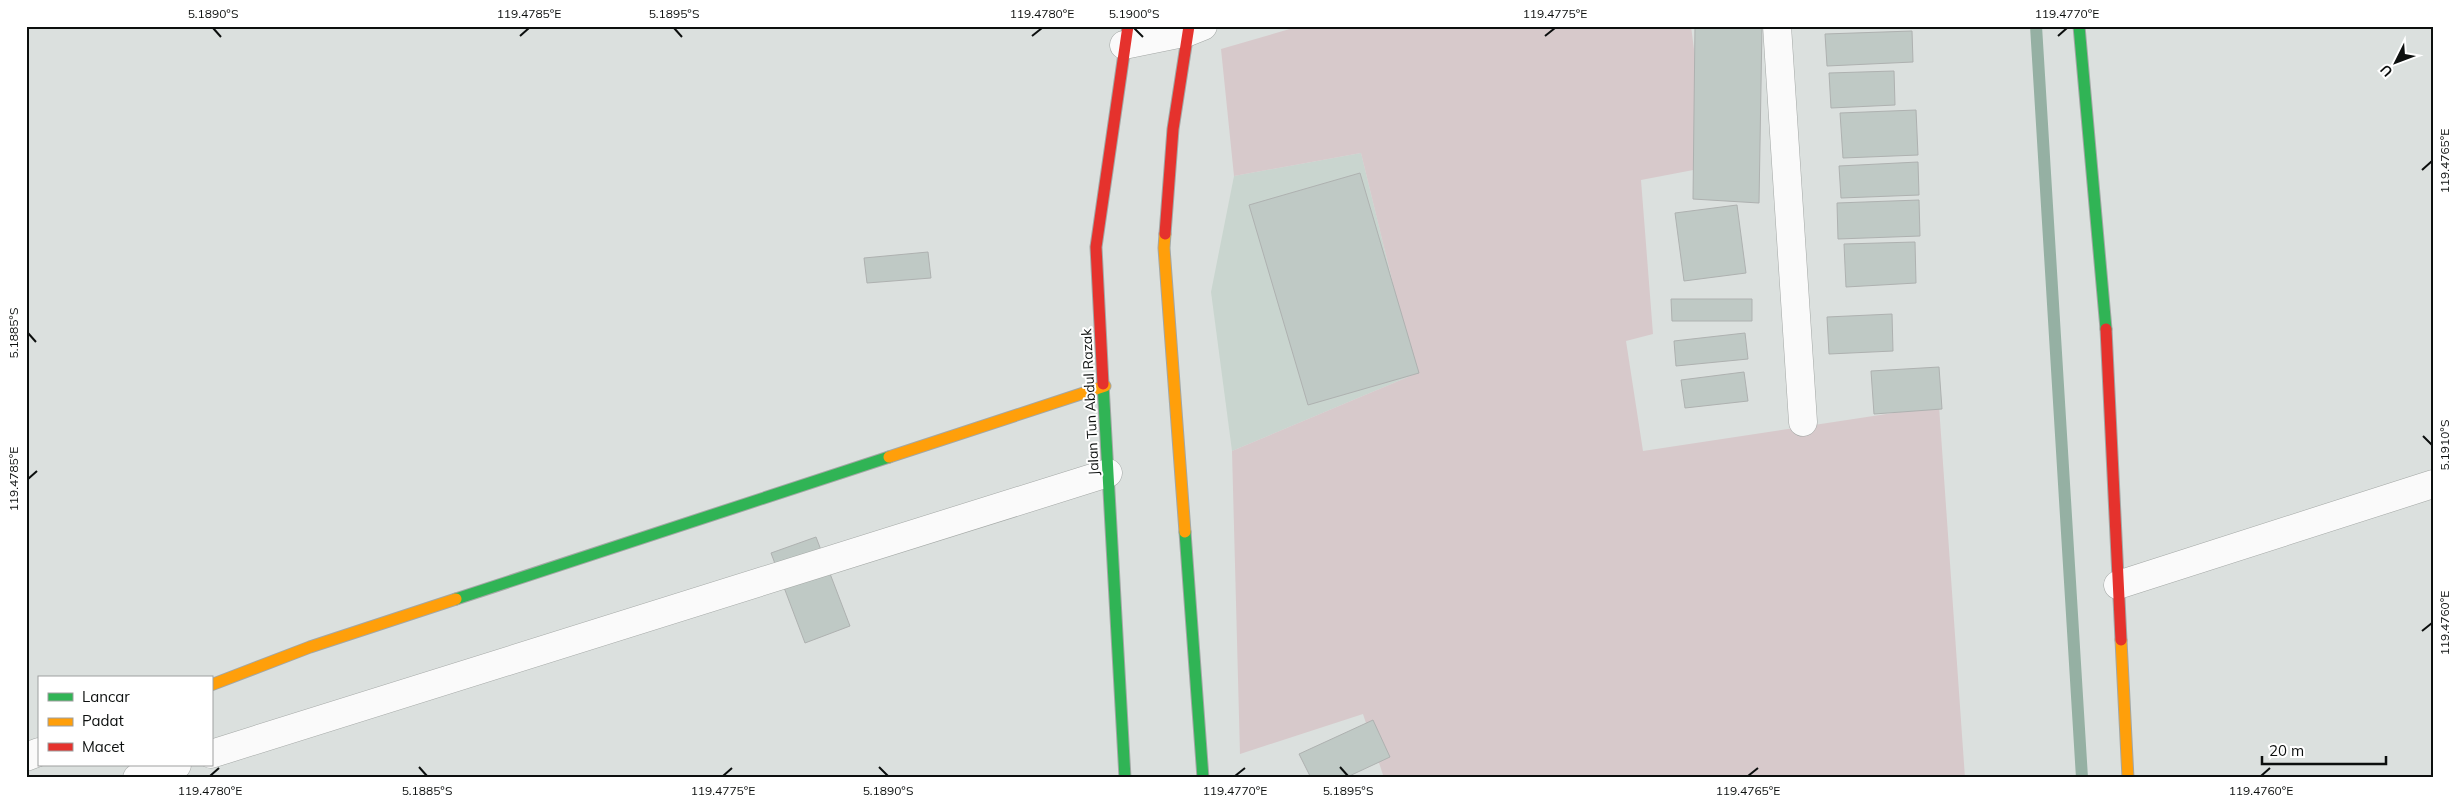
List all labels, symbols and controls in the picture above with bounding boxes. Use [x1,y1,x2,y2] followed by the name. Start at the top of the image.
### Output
[188,6,238,21] text: 5.1890°S
[497,6,561,21] text: 119.4785°E
[649,6,699,21] text: 5.1895°S
[1010,6,1074,21] text: 119.4780°E
[1109,6,1159,21] text: 5.1900°S
[1523,6,1587,21] text: 119.4775°E
[2035,6,2099,21] text: 119.4770°E
[2372,38,2422,88] north arrow
[2376,61,2396,81] text: U
[2437,129,2452,193] text: 119.4765°E
[6,308,21,358] text: 5.1885°S
[1077,327,1103,476] street label: Jalan Tun Abdul Razak
[2437,420,2452,470] text: 5.1910°S
[6,447,21,511] text: 119.4785°E
[2437,591,2452,655] text: 119.4760°E
[38,676,212,766] legend
[82,687,130,706] text: Lancar
[82,711,124,730] text: Padat
[2262,734,2385,766] scale bar
[82,737,125,756] text: Macet
[2269,741,2304,760] text: 20 m
[178,783,242,798] text: 119.4780°E
[402,783,452,798] text: 5.1885°S
[691,783,755,798] text: 119.4775°E
[863,783,913,798] text: 5.1890°S
[1203,783,1267,798] text: 119.4770°E
[1323,783,1373,798] text: 5.1895°S
[1716,783,1780,798] text: 119.4765°E
[2229,783,2293,798] text: 119.4760°E

